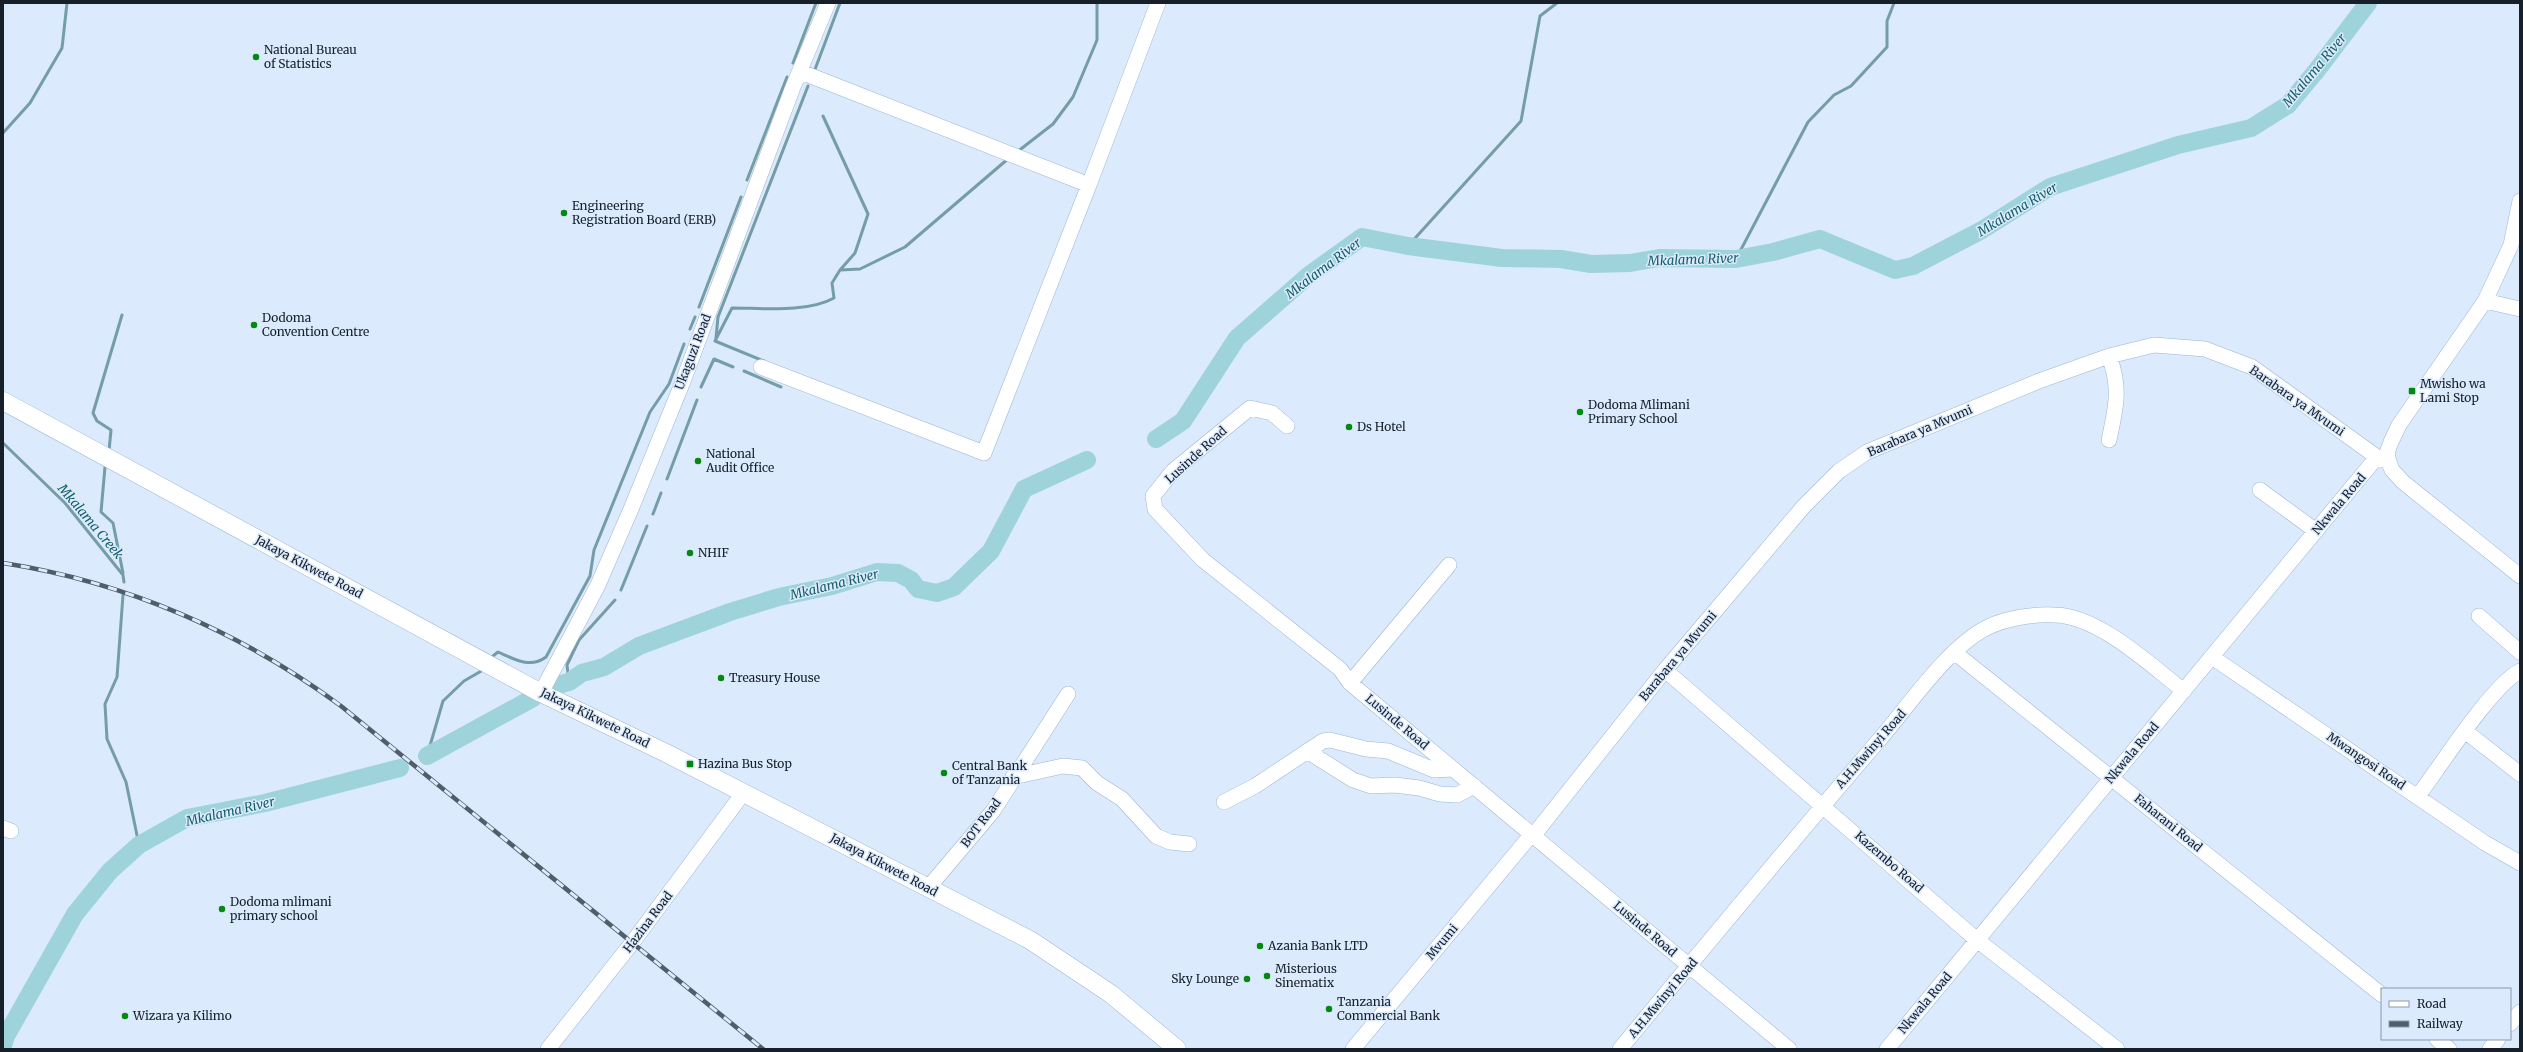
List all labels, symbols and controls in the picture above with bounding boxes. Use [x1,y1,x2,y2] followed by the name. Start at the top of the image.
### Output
[2278,30,2351,111] water label: Mkalama River
[264,42,357,71] place label: National Bureau of Statistics
[251,52,261,62] marker: National Bureau of Statistics
[1973,178,2061,241] water label: Mkalama River
[572,198,716,227] place label: Engineering Registration Board (ERB)
[559,208,569,218] marker: Engineering Registration Board (ERB)
[1281,234,1365,303] water label: Mkalama River
[1646,249,1739,270] water label: Mkalama River
[262,310,369,339] place label: Dodoma Convention Centre
[671,312,714,392] street label: Ukaguzi Road
[249,320,259,330] marker: Dodoma Convention Centre
[2247,362,2348,439] street label: Barabara ya Mvumi
[2420,376,2486,405] place label: Mwisho wa Lami Stop
[2407,386,2417,396] marker: Mwisho wa Lami Stop
[1588,397,1690,426] place label: Dodoma Mlimani Primary School
[1865,402,1975,459] street label: Barabara ya Mvumi
[1575,407,1585,417] marker: Dodoma Mlimani Primary School
[1357,419,1406,434] place label: Ds Hotel
[1344,422,1354,432] marker: Ds Hotel
[1162,423,1230,486] street label: Lusinde Road
[705,446,774,475] place label: National Audit Office
[693,456,703,466] marker: National Audit Office
[2309,470,2369,537] street label: Nkwala Road
[54,480,127,562] water label: Mkalama Creek
[252,531,366,601] street label: Jakaya Kikwete Road
[698,545,730,560] place label: NHIF
[685,548,695,558] marker: NHIF
[787,565,881,604] water label: Mkalama River
[1636,608,1720,704] street label: Barabara ya Mvumi
[729,670,820,685] place label: Treasury House
[716,673,726,683] marker: Treasury House
[537,684,652,751] street label: Jakaya Kikwete Road
[1363,691,1432,752] street label: Lusinde Road
[1832,706,1909,792] street label: A.H.Mwinyi Road
[2102,719,2162,786] street label: Nkwala Road
[2324,729,2408,792] street label: Mwangosi Road
[698,756,792,771] place label: Hazina Bus Stop
[952,758,1028,787] place label: Central Bank of Tanzania
[685,759,695,769] marker: Hazina Bus Stop
[939,768,949,778] marker: Central Bank of Tanzania
[2131,791,2205,855] street label: Faharani Road
[183,793,277,830] water label: Mkalama River
[957,795,1004,850] street label: BOT Road
[1852,828,1927,896] street label: Kazembo Road
[827,829,941,899] street label: Jakaya Kikwete Road
[620,888,675,955] street label: Hazina Road
[230,894,332,923] place label: Dodoma mlimani primary school
[1611,898,1680,959] street label: Lusinde Road
[217,904,227,914] marker: Dodoma mlimani primary school
[1422,921,1461,962] street label: Mvumi
[1267,938,1368,953] place label: Azania Bank LTD
[1255,941,1265,951] marker: Azania Bank LTD
[1624,955,1700,1041] street label: A.H.Mwinyi Road
[1275,961,1337,990] place label: Misterious Sinematix
[1895,969,1955,1036] street label: Nkwala Road
[1171,971,1239,986] place label: Sky Lounge
[1262,971,1272,981] marker: Misterious Sinematix
[1242,974,1252,984] marker: Sky Lounge
[2381,988,2511,1040] legend
[1337,994,1441,1023] place label: Tanzania Commercial Bank
[2417,996,2446,1011] text: Road
[1324,1004,1334,1014] marker: Tanzania Commercial Bank
[132,1008,232,1023] place label: Wizara ya Kilimo
[120,1011,130,1021] marker: Wizara ya Kilimo
[2417,1016,2463,1031] text: Railway

